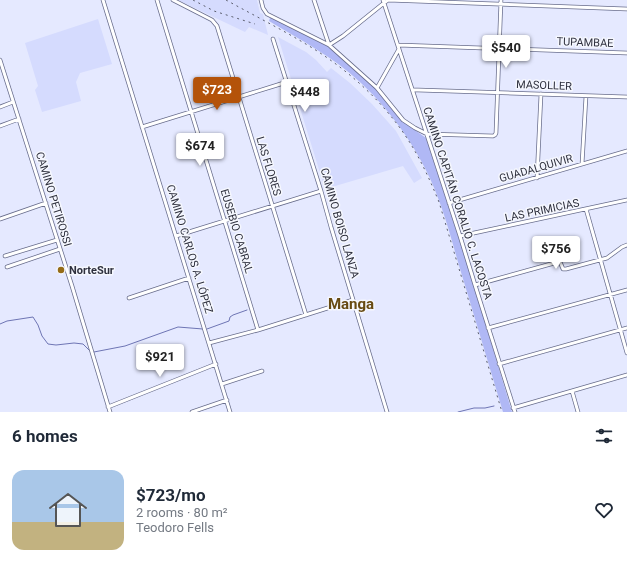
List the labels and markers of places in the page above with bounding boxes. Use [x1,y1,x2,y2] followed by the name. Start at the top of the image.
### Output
[482,35,530,69] pin: $540
[193,77,241,111] pin: $723
[281,79,329,113] pin: $448
[176,133,224,167] pin: $674
[532,236,580,270] pin: $756
[69,264,114,277] place label: NorteSur
[56,265,66,275] marker: NorteSur
[136,344,184,378] pin: $921

